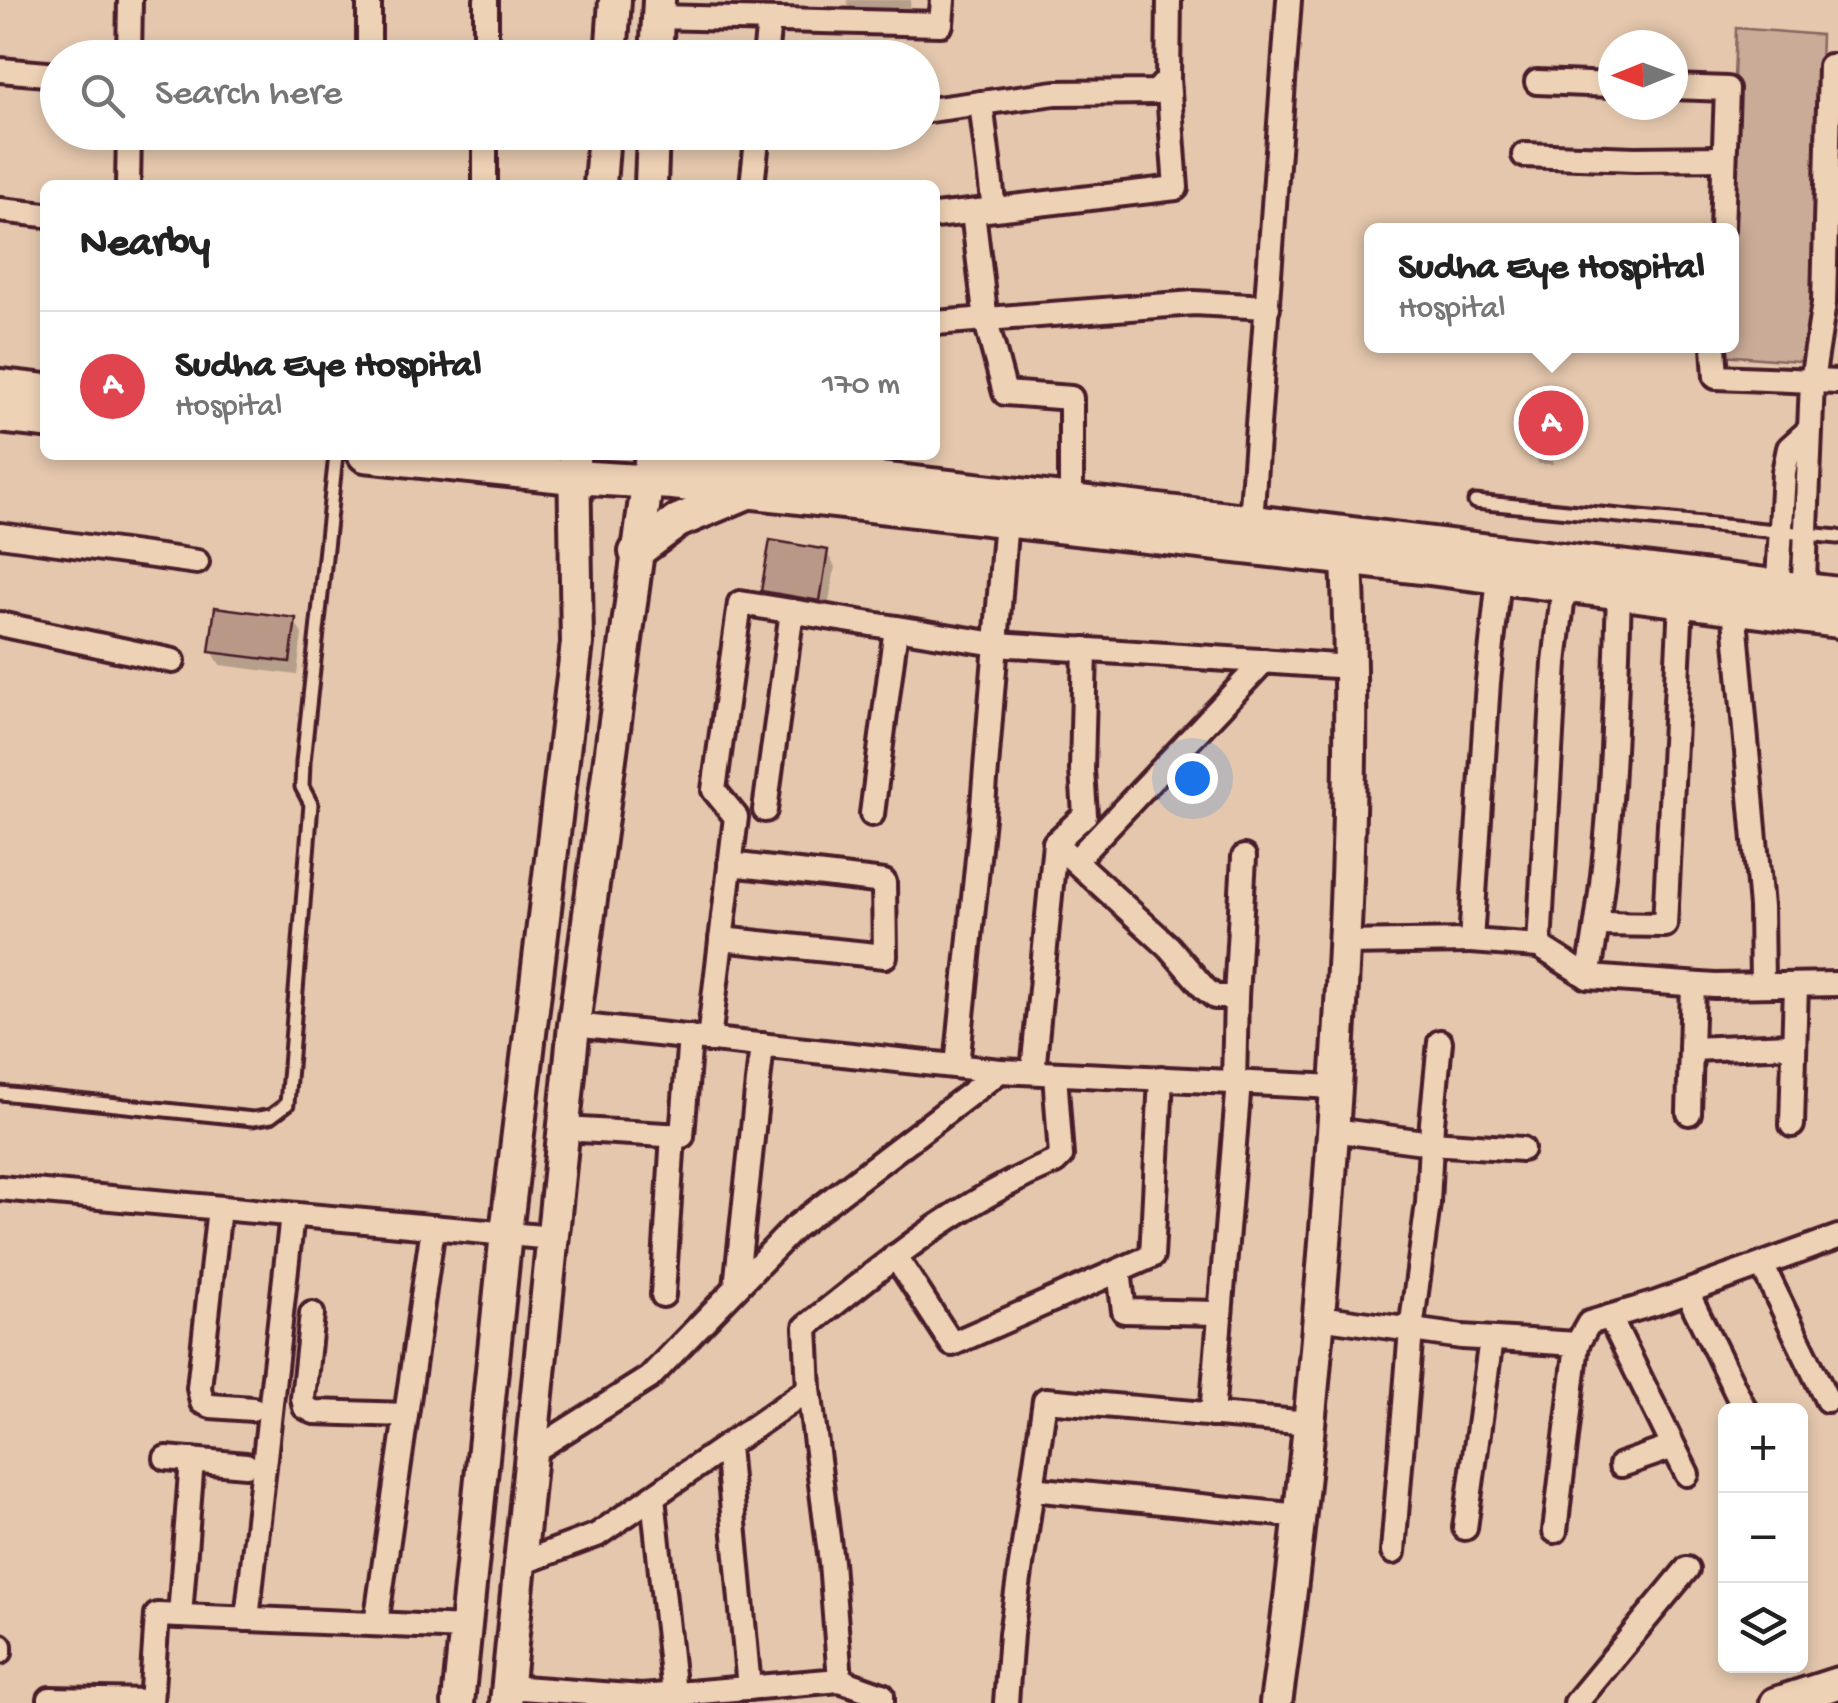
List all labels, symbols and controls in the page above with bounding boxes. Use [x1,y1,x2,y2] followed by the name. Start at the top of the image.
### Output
[1598,30,1688,120] north arrow
[40,40,940,150] search box
[75,68,130,123] icon: search
[155,73,342,117] text: Search here
[80,221,210,270] text: Nearby
[1364,223,1739,353] popup
[1398,247,1705,291] text: Sudha Eye Hospital
[1398,291,1505,329] text: Hospital
[175,345,482,389] text: Sudha Eye Hospital
[103,367,122,405] text: A
[822,367,900,405] text: 170 m
[1518,386,1584,460] pin: A
[175,389,282,427] text: Hospital
[1167,753,1218,804] your location
[1718,1403,1808,1673] map controls
[1718,1403,1808,1493] button: +
[1718,1493,1808,1583] button: −
[1718,1583,1808,1673] button: layers

